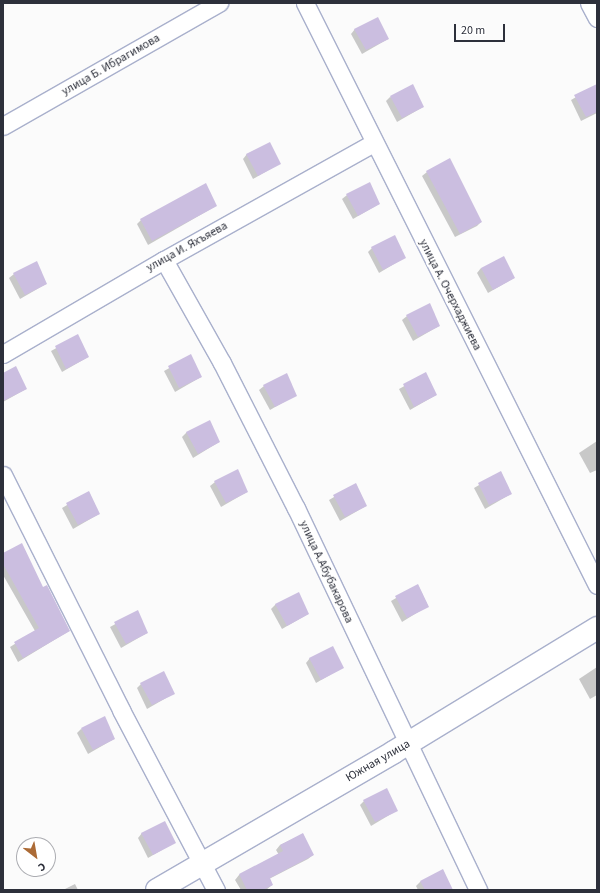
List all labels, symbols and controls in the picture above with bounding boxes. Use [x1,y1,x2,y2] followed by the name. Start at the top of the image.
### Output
[456,16,507,42] scale bar
[461,22,485,39] text: 20 m
[59,31,163,99] street label: улица Б. Ибрагимова
[144,219,230,275] street label: улица И. Яхъяева
[416,237,484,353] street label: улица А. Очерхаджиева
[296,518,356,626] street label: улица А.Абубакарова
[343,737,413,785] street label: Южная улица
[16,837,56,877] north arrow
[35,859,49,875] text: С

